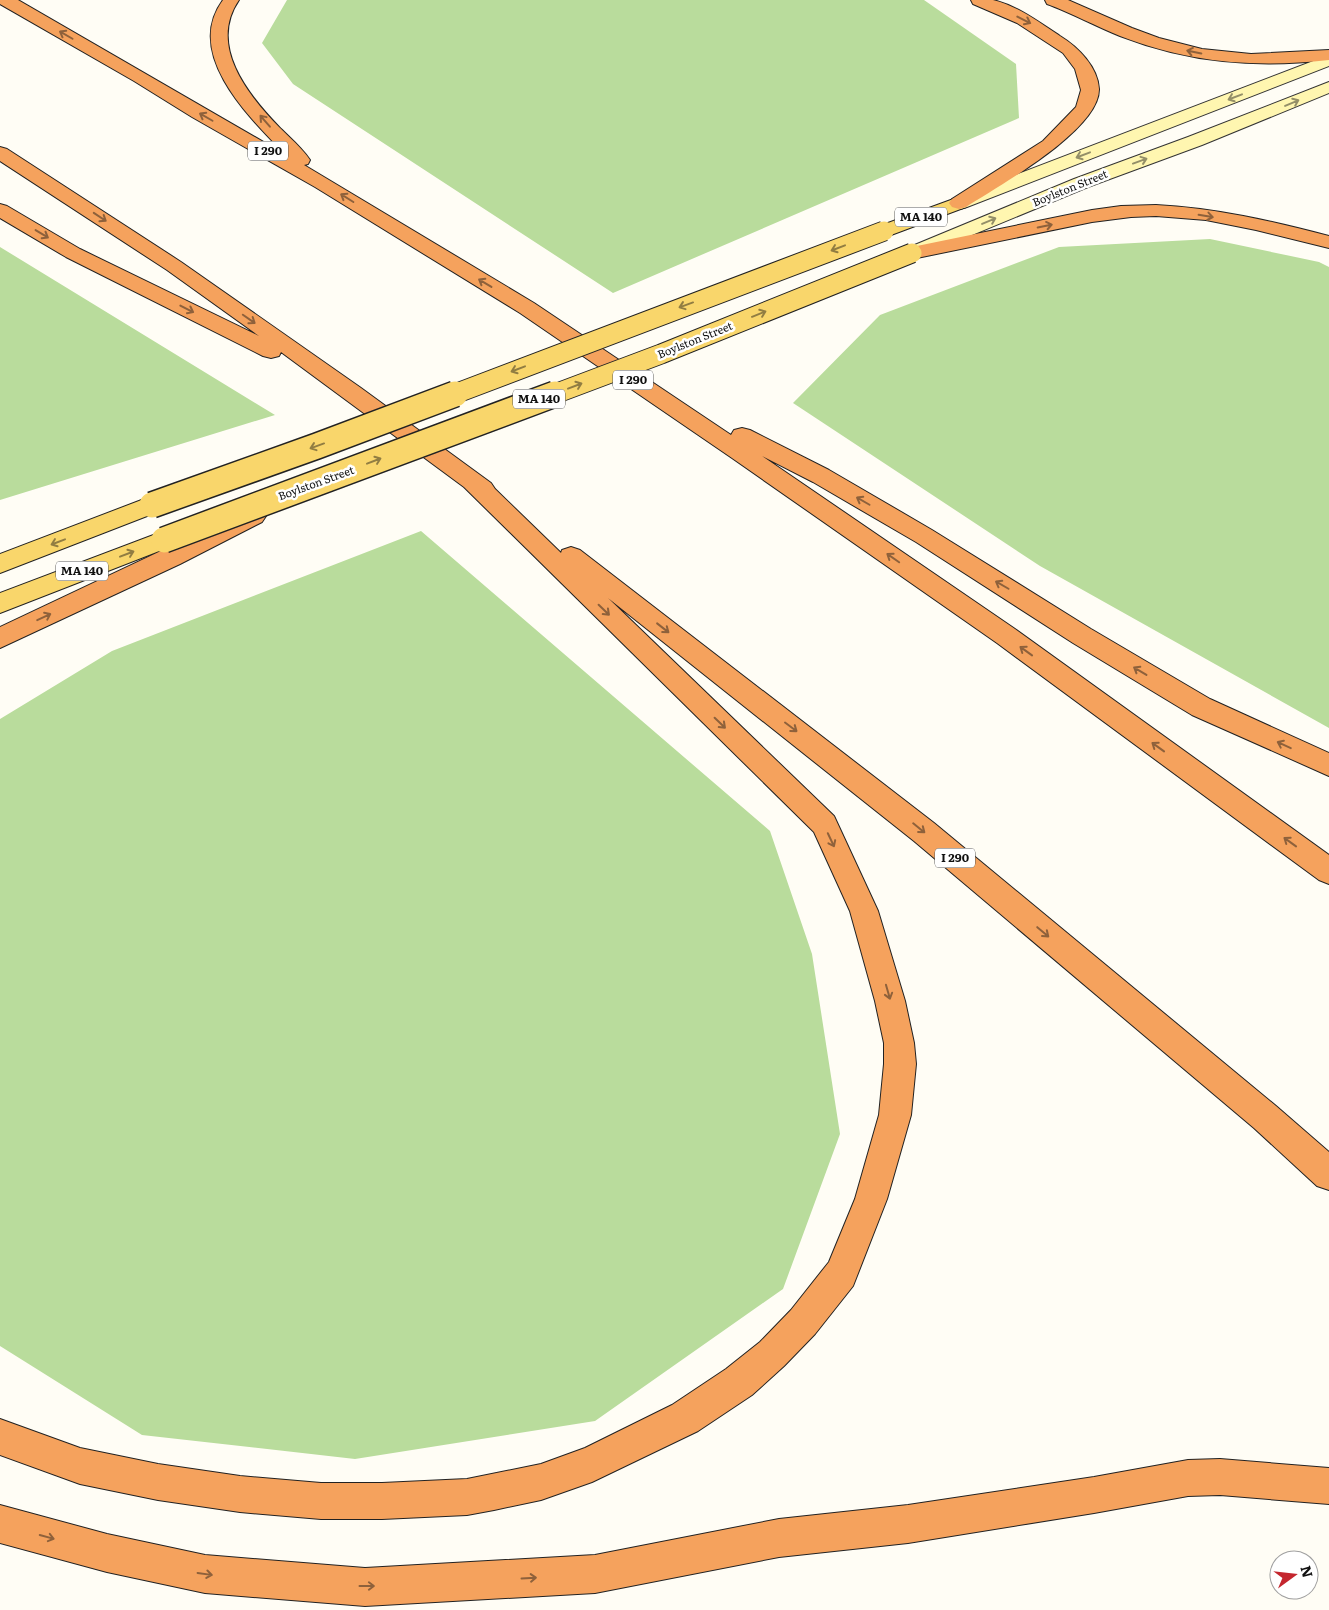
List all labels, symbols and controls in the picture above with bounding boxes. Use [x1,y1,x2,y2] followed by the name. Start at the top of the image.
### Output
[1016,15,1031,25] one-way arrow
[59,29,73,39] one-way arrow
[1186,47,1202,57] one-way arrow
[1227,93,1243,102] one-way arrow
[1284,97,1299,107] one-way arrow
[198,112,213,122] one-way arrow
[259,115,271,128] one-way arrow
[248,142,288,160] road number: I 290
[1076,151,1091,160] one-way arrow
[1132,156,1147,165] one-way arrow
[1030,165,1110,209] street label: Boylston Street
[340,193,354,203] one-way arrow
[895,208,947,226] road number: MA 140
[1198,211,1214,221] one-way arrow
[93,212,107,222] one-way arrow
[981,216,996,226] one-way arrow
[1037,221,1053,230] one-way arrow
[35,230,49,240] one-way arrow
[831,244,846,253] one-way arrow
[479,278,493,288] one-way arrow
[679,301,695,310] one-way arrow
[179,304,194,314] one-way arrow
[751,309,766,319] one-way arrow
[241,314,255,324] one-way arrow
[655,317,735,361] street label: Boylston Street
[511,365,526,374] one-way arrow
[613,370,653,390] road number: I 290
[567,381,582,390] one-way arrow
[513,389,565,408] road number: MA 140
[310,442,325,451] one-way arrow
[365,456,381,465] one-way arrow
[275,461,356,503] street label: Boylston Street
[856,496,871,506] one-way arrow
[50,538,66,547] one-way arrow
[119,549,134,558] one-way arrow
[887,553,901,563] one-way arrow
[56,562,108,580] road number: MA 140
[996,580,1010,590] one-way arrow
[598,604,610,616] one-way arrow
[36,612,51,622] one-way arrow
[656,622,669,633] one-way arrow
[1020,646,1034,656] one-way arrow
[1134,665,1148,675] one-way arrow
[714,717,727,729] one-way arrow
[784,722,798,732] one-way arrow
[1277,740,1292,750] one-way arrow
[1152,741,1165,752] one-way arrow
[912,822,925,833] one-way arrow
[827,832,837,847] one-way arrow
[1283,837,1297,847] one-way arrow
[935,848,975,868] road number: I 290
[1036,927,1049,938] one-way arrow
[883,984,893,1000] one-way arrow
[38,1533,54,1543] one-way arrow
[1269,1550,1319,1600] north arrow
[1296,1563,1319,1580] text: N
[197,1569,213,1579] one-way arrow
[521,1573,537,1582] one-way arrow
[358,1581,375,1591] one-way arrow

